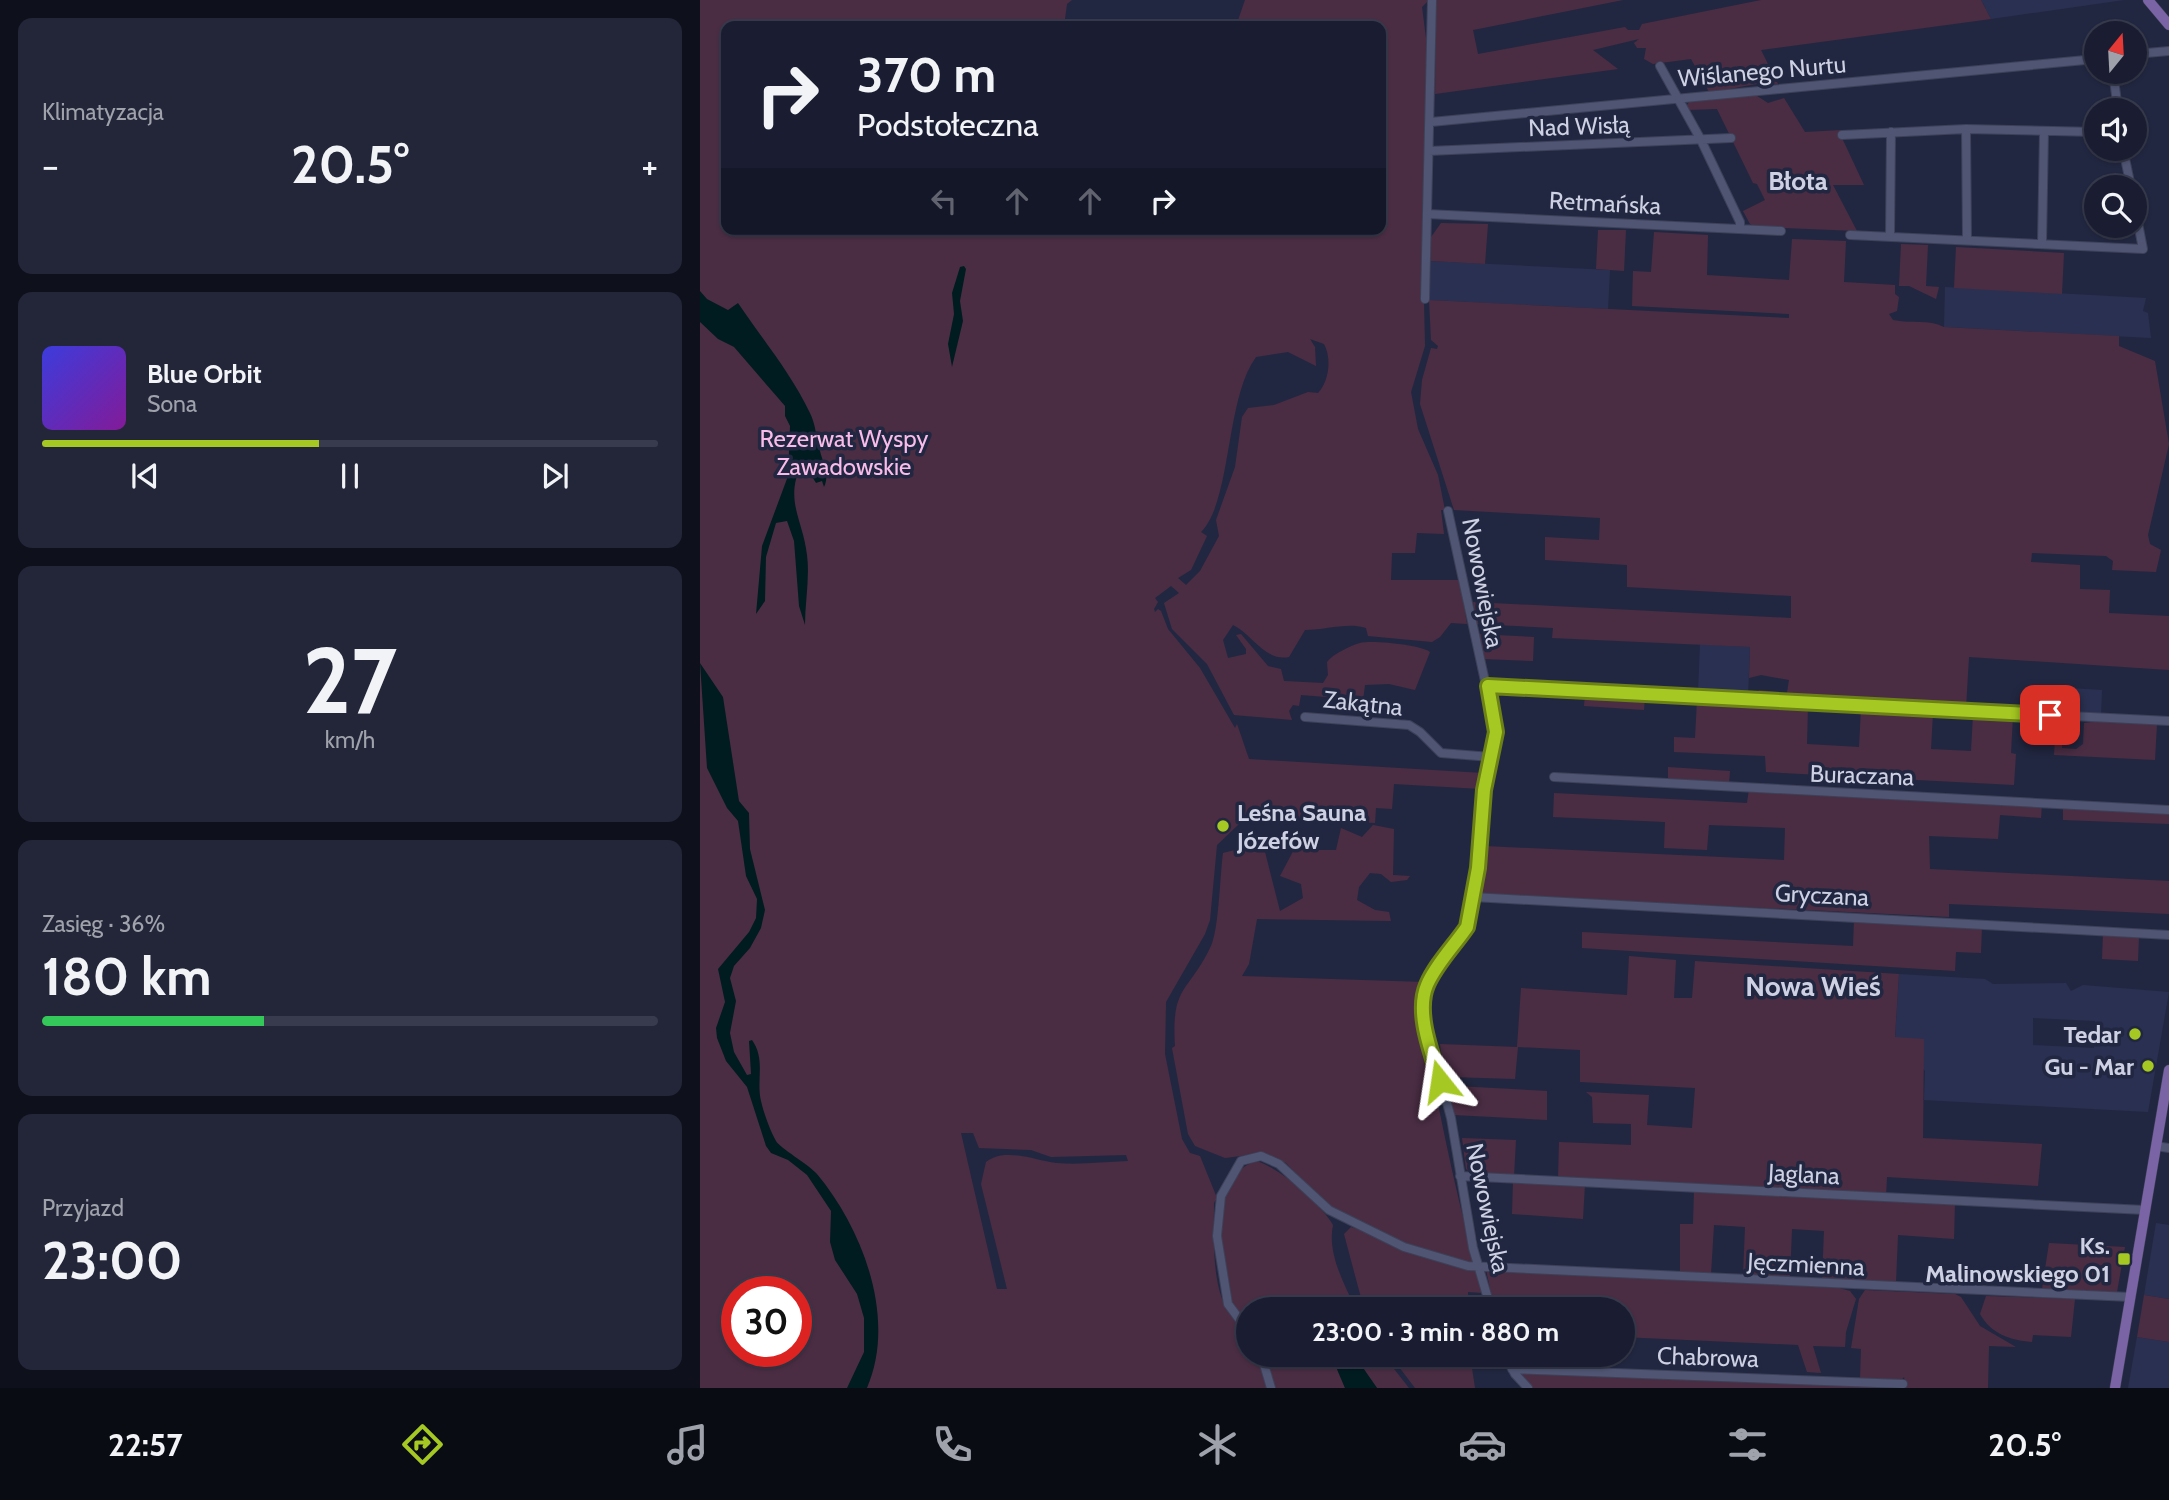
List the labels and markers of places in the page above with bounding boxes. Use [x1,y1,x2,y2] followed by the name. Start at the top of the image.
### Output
[2020,685,2080,745] pin
[1236,798,1366,855] place label: Leśna Sauna Józefów
[1215,818,1231,834] marker: Leśna Sauna Józefów
[2064,1020,2121,1049] place label: Tedar
[2127,1026,2143,1042] marker: Tedar
[2044,1052,2134,1081] place label: Gu - Mar
[2140,1058,2156,1074] marker: Gu - Mar
[1925,1231,2110,1288] place label: Ks. Malinowskiego 01
[2116,1251,2132,1267] marker: Ks. Malinowskiego 01

